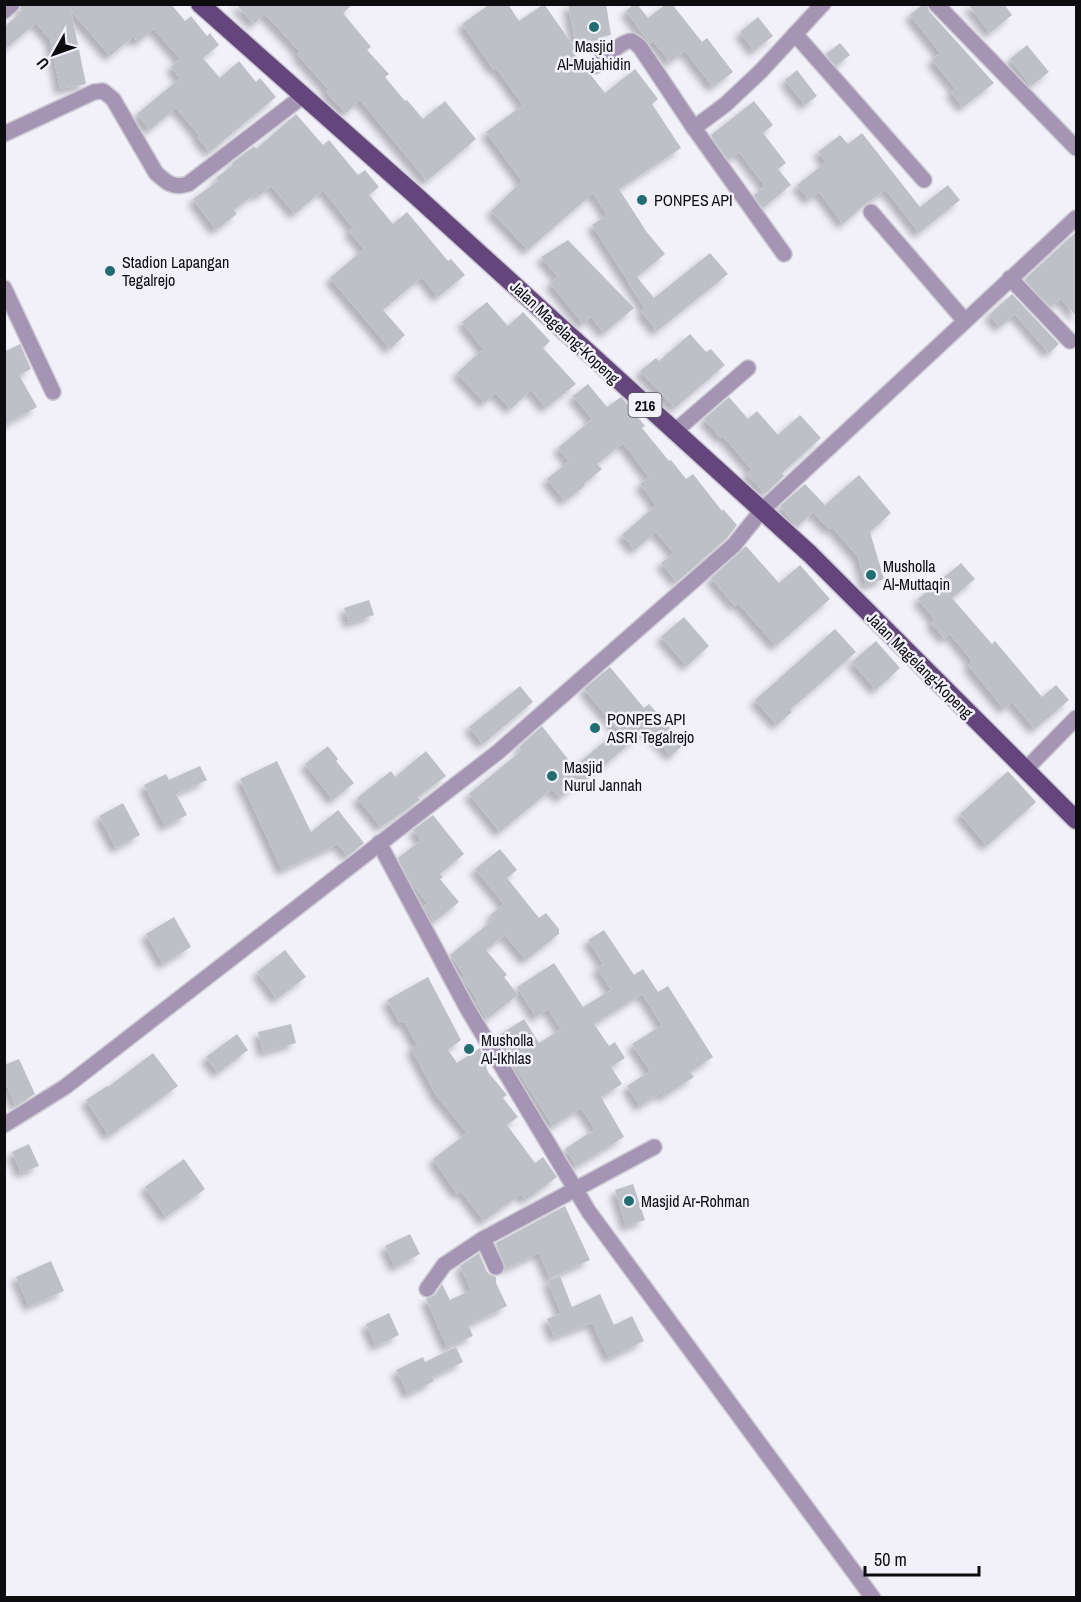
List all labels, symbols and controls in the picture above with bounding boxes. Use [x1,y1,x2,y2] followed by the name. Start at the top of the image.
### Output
[587,20,601,34] marker: Masjid Al-Mujahidin
[24,24,84,84] north arrow
[556,35,631,75] place label: Masjid Al-Mujahidin
[31,53,54,74] text: U
[654,189,733,211] place label: PONPES API
[635,193,649,207] marker: PONPES API
[122,251,229,291] place label: Stadion Lapangan Tegalrejo
[103,264,117,278] marker: Stadion Lapangan Tegalrejo
[505,275,625,389] street label: Jalan Magelang-Kopeng
[628,393,662,417] road number: 216
[882,555,950,595] place label: Musholla Al-Muttaqin
[864,568,878,582] marker: Musholla Al-Muttaqin
[862,607,979,724] street label: Jalan Magelang-Kopeng
[606,708,694,748] place label: PONPES API ASRI Tegalrejo
[588,721,602,735] marker: PONPES API ASRI Tegalrejo
[564,756,642,796] place label: Masjid Nurul Jannah
[545,769,559,783] marker: Masjid Nurul Jannah
[480,1029,534,1069] place label: Musholla Al-Ikhlas
[462,1042,476,1056] marker: Musholla Al-Ikhlas
[641,1190,750,1212] place label: Masjid Ar-Rohman
[622,1194,636,1208] marker: Masjid Ar-Rohman
[865,1539,979,1577] scale bar
[874,1547,907,1572] text: 50 m

